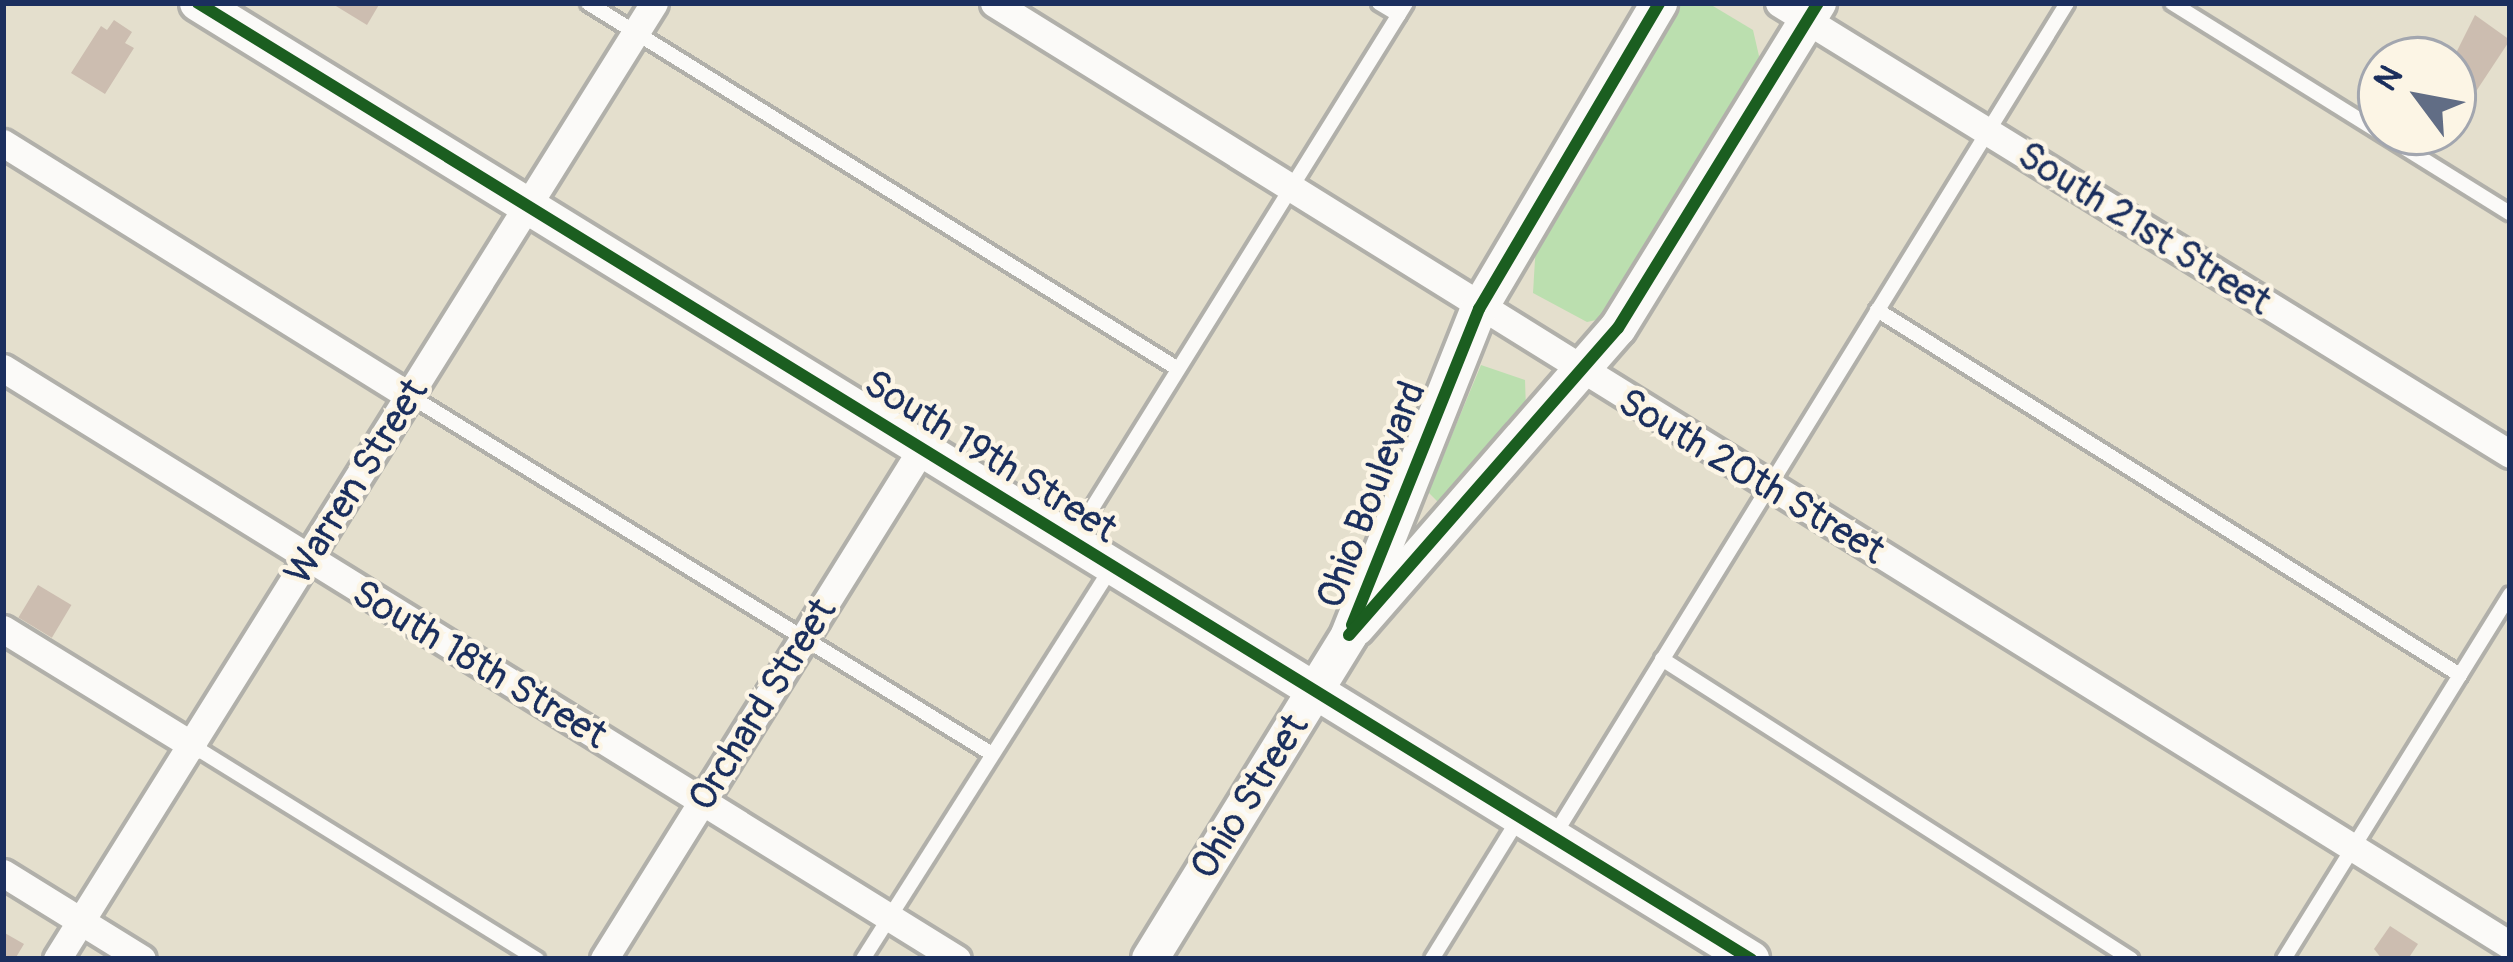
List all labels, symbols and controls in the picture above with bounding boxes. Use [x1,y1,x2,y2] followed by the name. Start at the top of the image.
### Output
[2357,36,2477,156] north arrow
[2365,58,2412,99] text: N
[2009,132,2279,326] street label: South 21st Street
[855,360,1125,554] street label: South 19th Street
[275,371,439,593] street label: Warren Street
[1307,375,1437,615] street label: Ohio Boulevard
[1609,379,1893,575] street label: South 20th Street
[343,571,615,759] street label: South 18th Street
[679,590,847,820] street label: Orchard Street
[1181,706,1319,888] street label: Ohio Street

